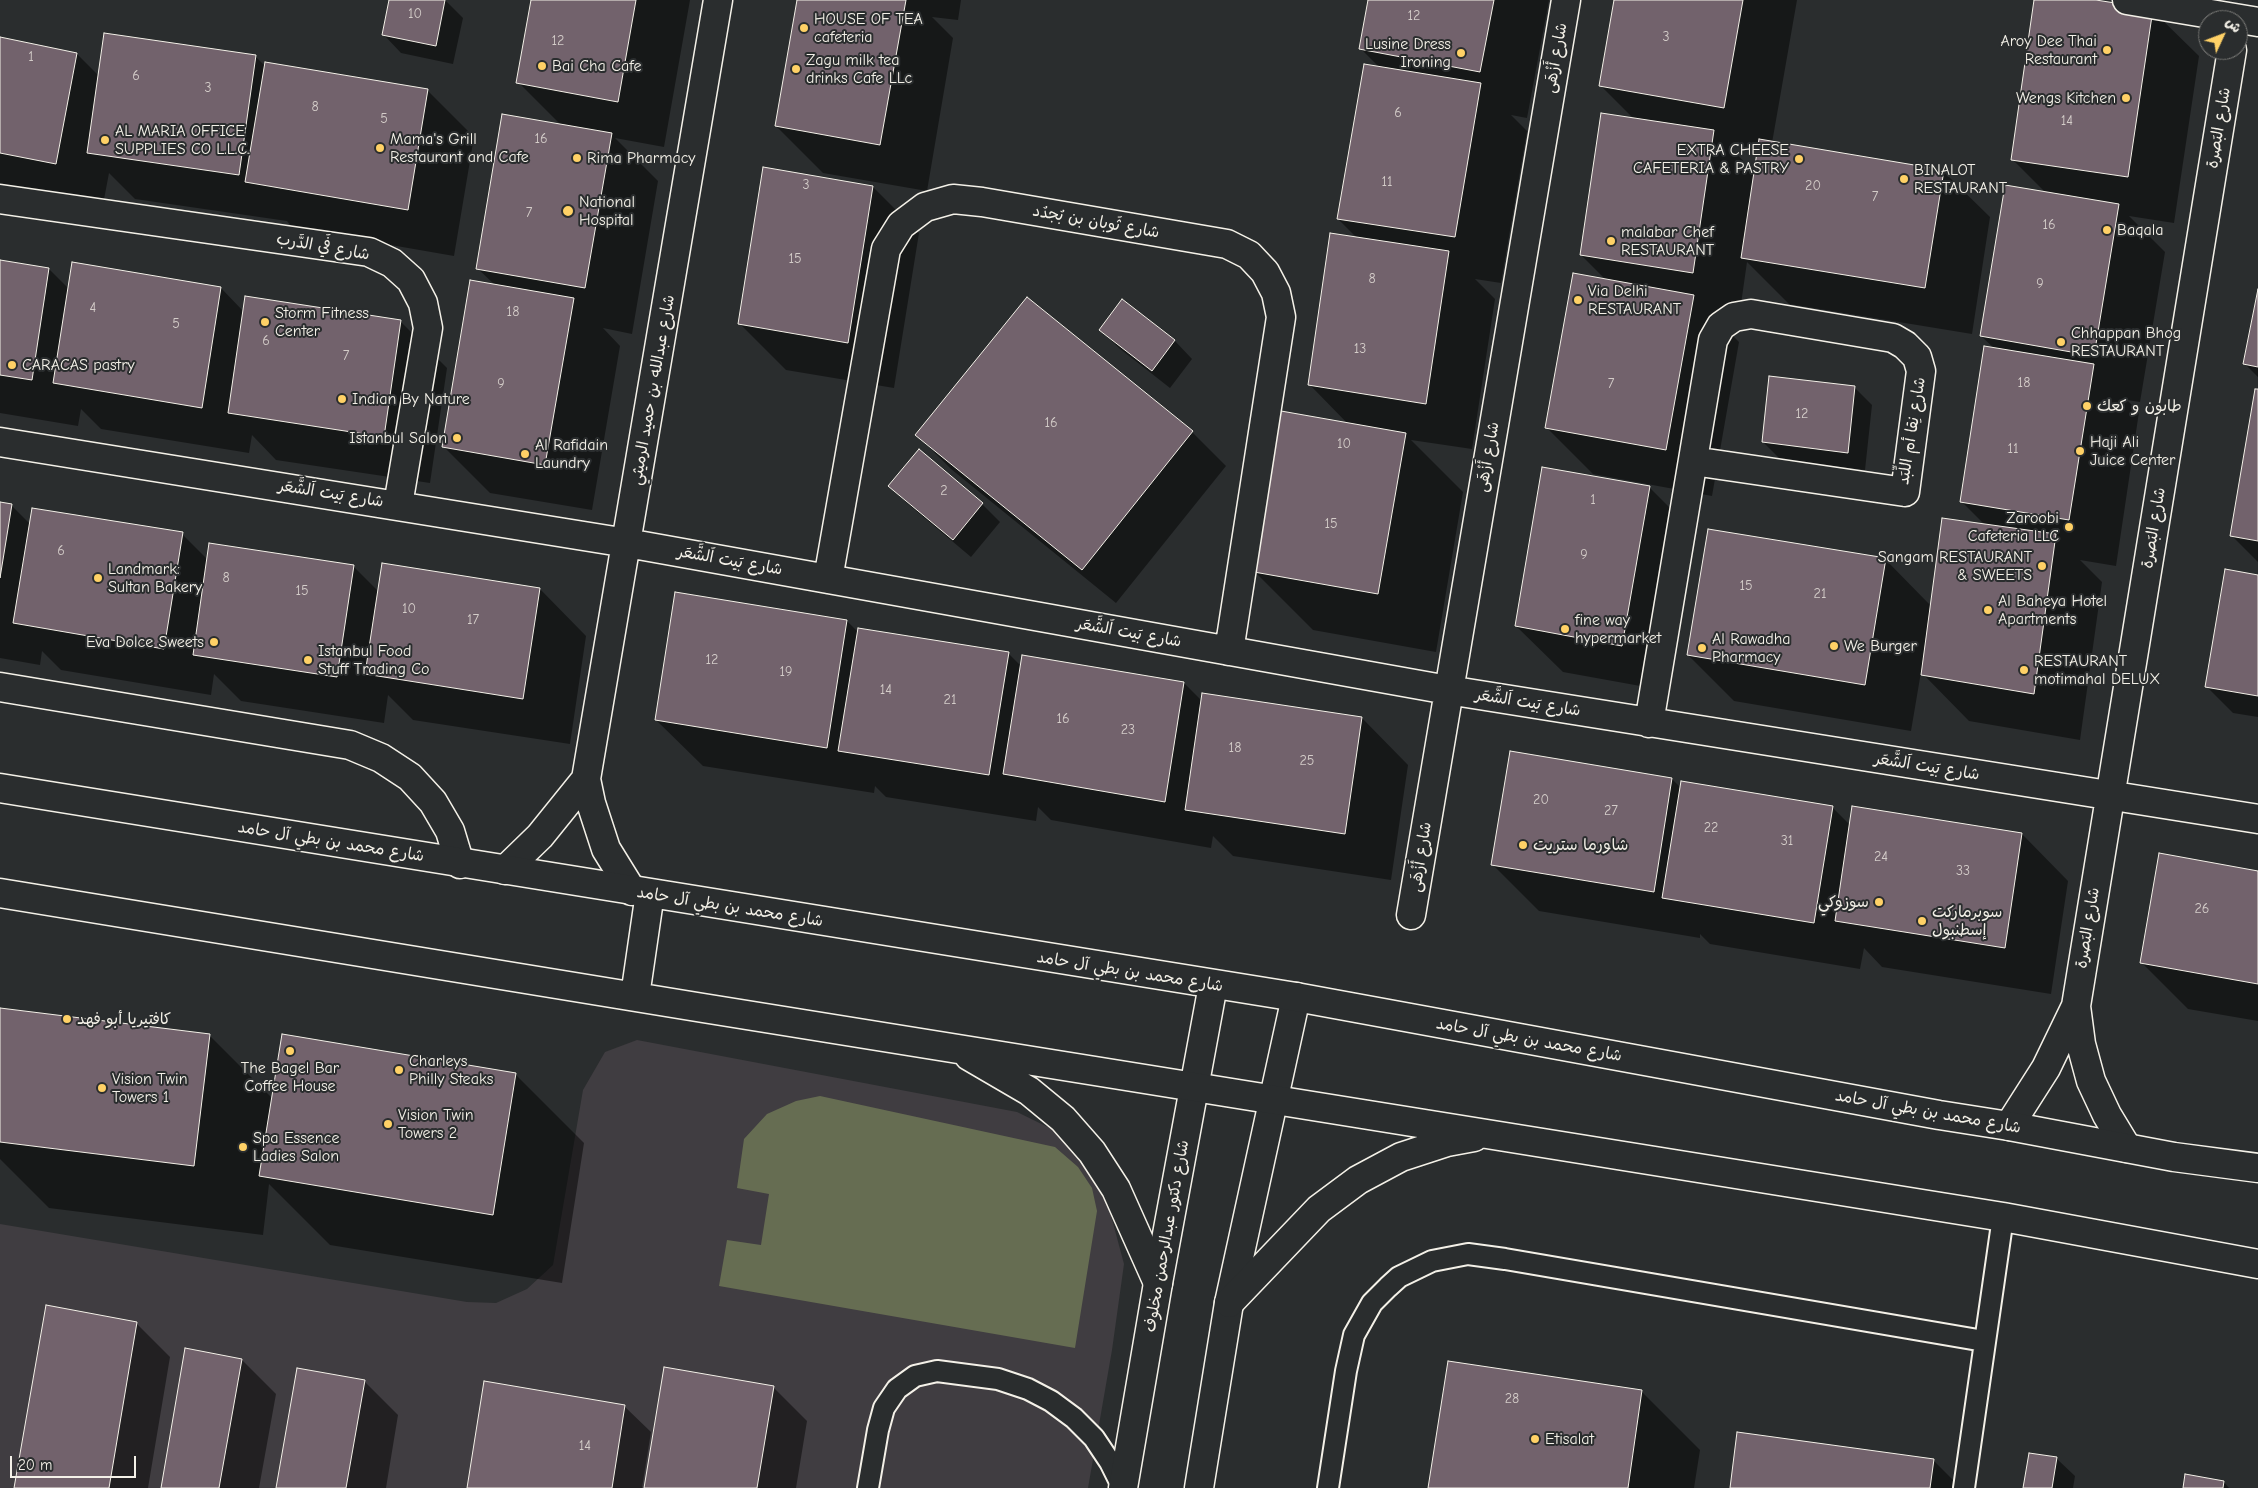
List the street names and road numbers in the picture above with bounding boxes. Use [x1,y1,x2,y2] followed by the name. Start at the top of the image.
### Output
[1540,21,1572,95] street label: شارع أَزْهَى
[2203,86,2235,170] street label: شارع البَصرة
[1031,201,1161,243] street label: شارع ثَوبان بن بُجدُد
[275,229,371,265] street label: شارع فَي الدَّرب
[627,293,679,487] street label: شارع عبدالله بن حميد الرميثي
[1894,376,1930,486] street label: شارع نِقا أم اللِّبَد
[1472,420,1504,494] street label: شارع أَزْهَى
[277,476,385,512] street label: شارع بَيت اَلشَّعَر
[2138,486,2170,570] street label: شارع البَصرة
[676,542,784,580] street label: شارع بَيت اَلشَّعَر
[1075,614,1183,652] street label: شارع بَيت اَلشَّعَر
[1474,685,1582,721] street label: شارع بَيت اَلشَّعَر
[1873,749,1981,785] street label: شارع بَيت اَلشَّعَر
[237,818,425,866] street label: شارع محمد بن بطي آل حامد
[1406,820,1436,894] street label: شارع أَزْهَى
[636,883,824,931] street label: شارع محمد بن بطي آل حامد
[2072,886,2104,970] street label: شارع البَصرة
[1036,948,1224,996] street label: شارع محمد بن بطي آل حامد
[1435,1014,1623,1066] street label: شارع محمد بن بطي آل حامد
[1834,1086,2022,1138] street label: شارع محمد بن بطي آل حامد
[1141,1138,1193,1334] street label: شارع دكتور عبدالرحمن مخلوف

